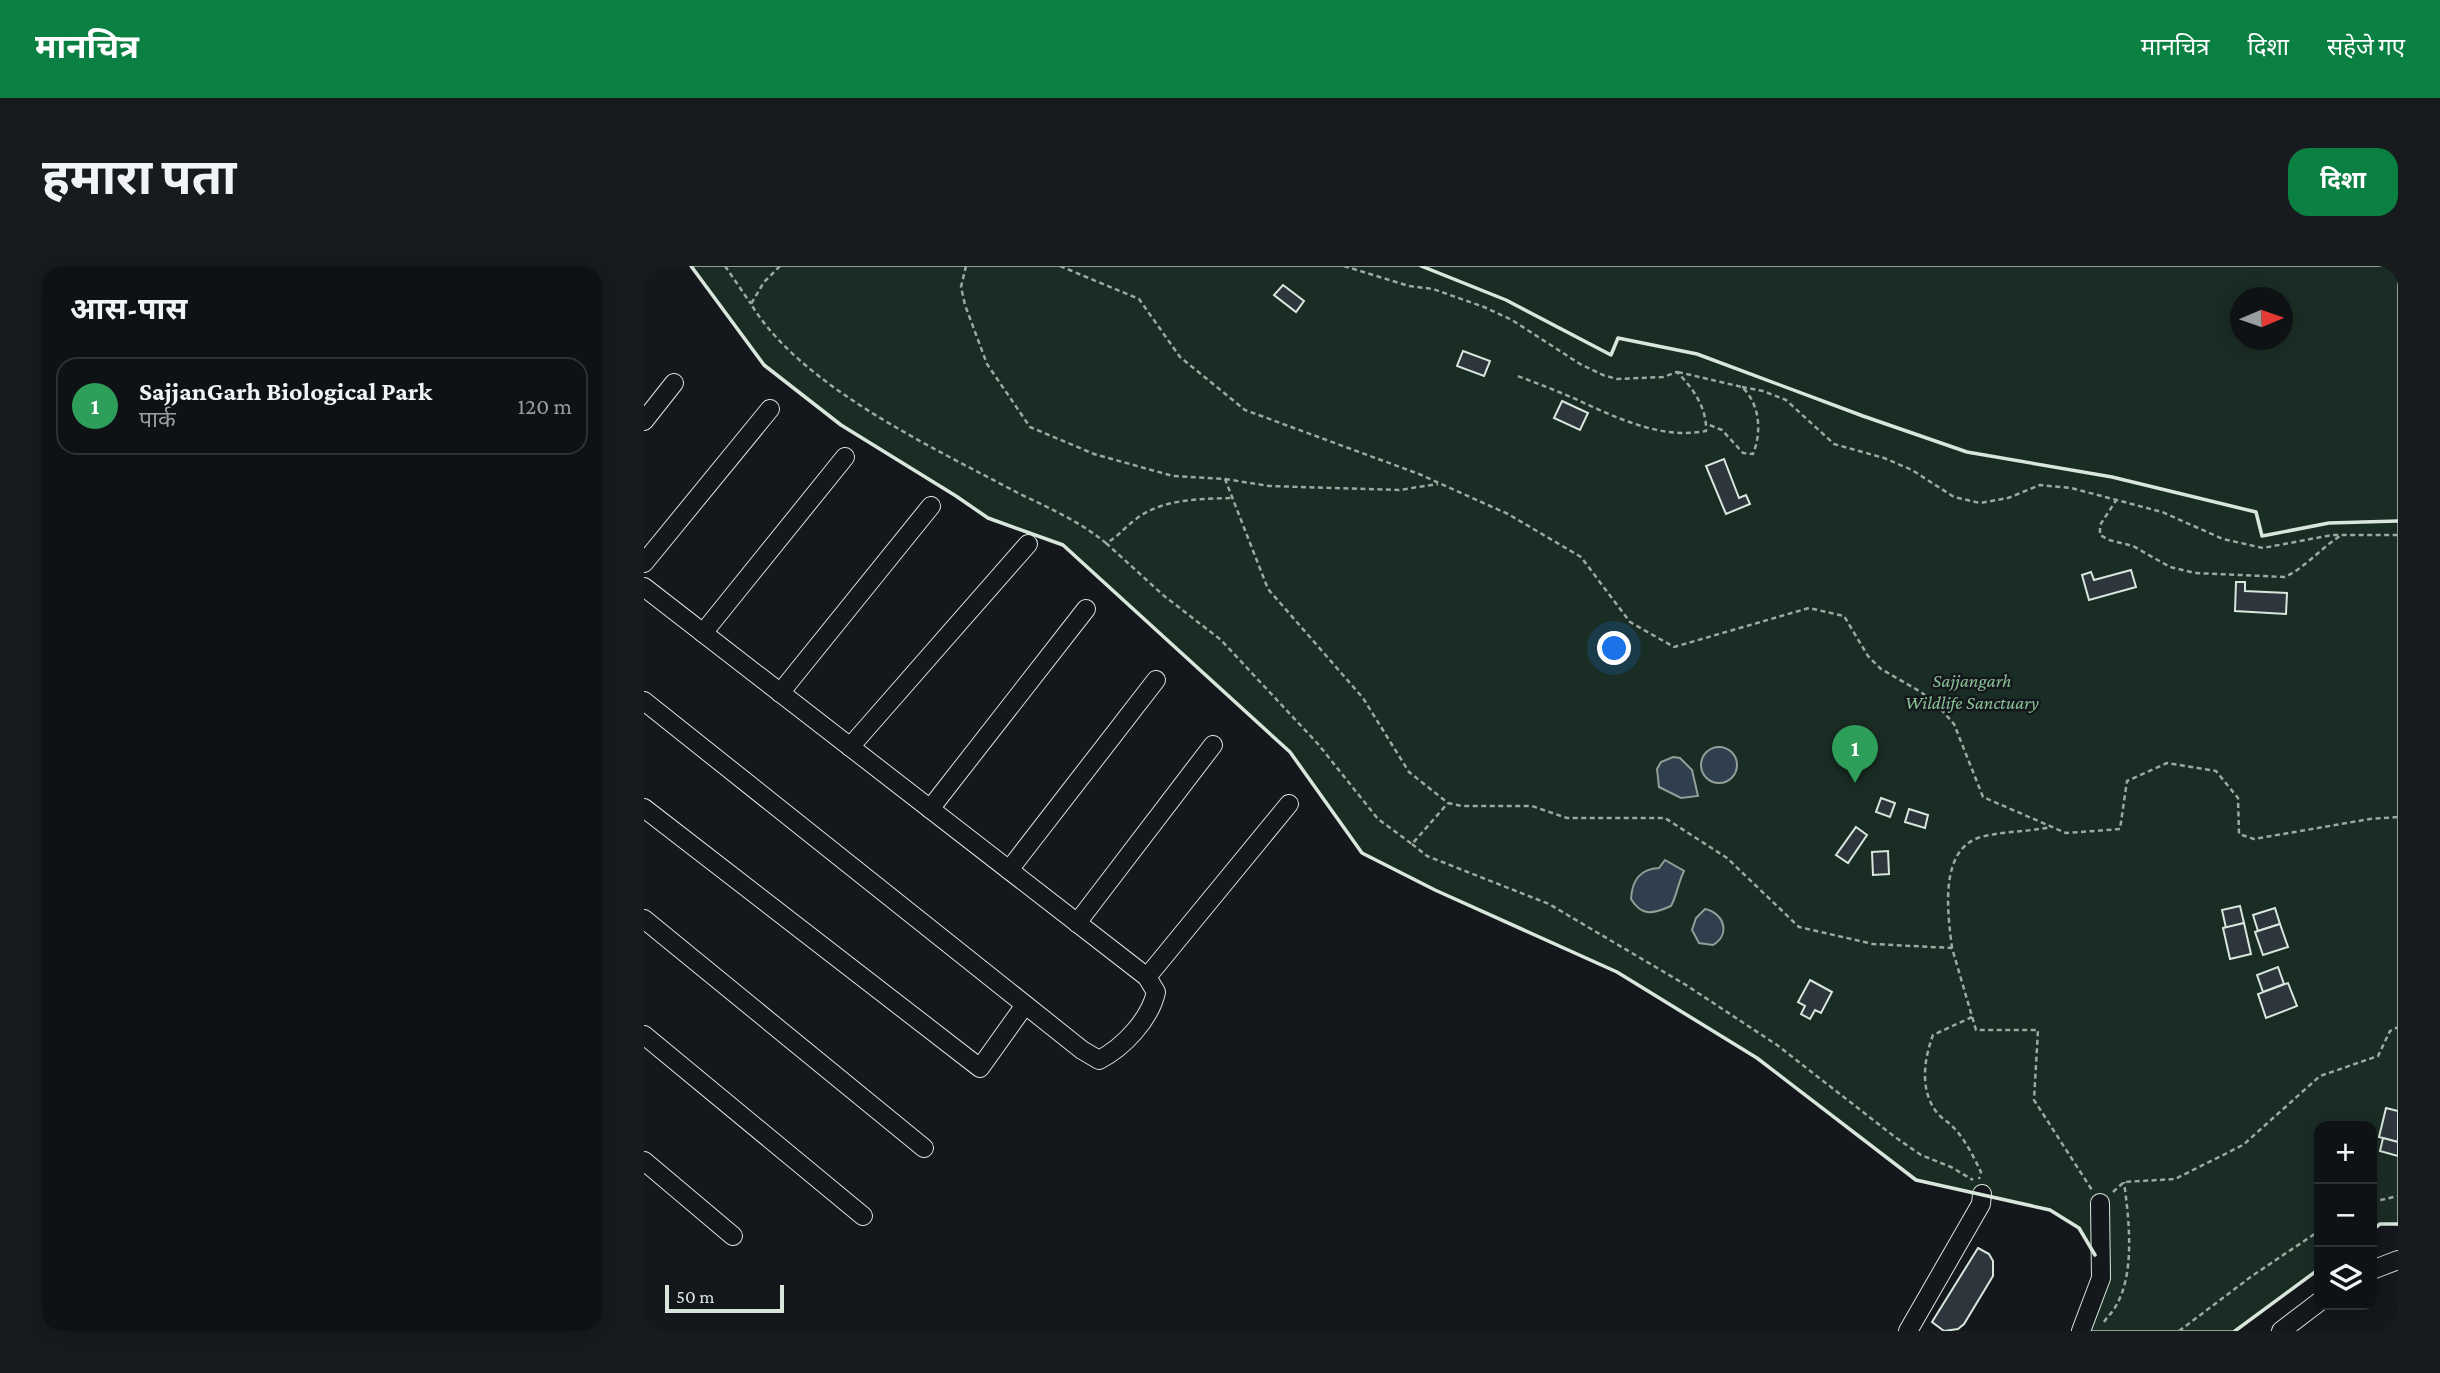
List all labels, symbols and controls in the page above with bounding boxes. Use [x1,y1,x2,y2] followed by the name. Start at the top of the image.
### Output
[35,28,139,65] text: मानचित्र
[2141,33,2209,60] text: मानचित्र
[2247,33,2289,60] text: दिशा
[2327,33,2405,60] text: सहेजे गए
[2288,148,2398,216] button: दिशा
[42,150,236,205] text: हमारा पता
[2230,287,2293,350] north arrow
[70,292,187,325] text: आस-पास
[139,377,432,406] text: SajjanGarh Biological Park
[91,393,99,419] text: 1
[518,393,572,419] text: 120 m
[139,406,176,432] text: पार्क
[1597,631,1631,665] your location
[1905,670,2039,713] park label: Sajjangarh Wildlife Sanctuary
[1832,725,1878,783] pin: 1
[2314,1121,2377,1310] map controls
[2314,1121,2377,1184] button: +
[2314,1184,2377,1247] button: −
[2314,1247,2377,1310] button: layers
[665,1282,784,1314] scale bar
[676,1286,715,1307] text: 50 m

